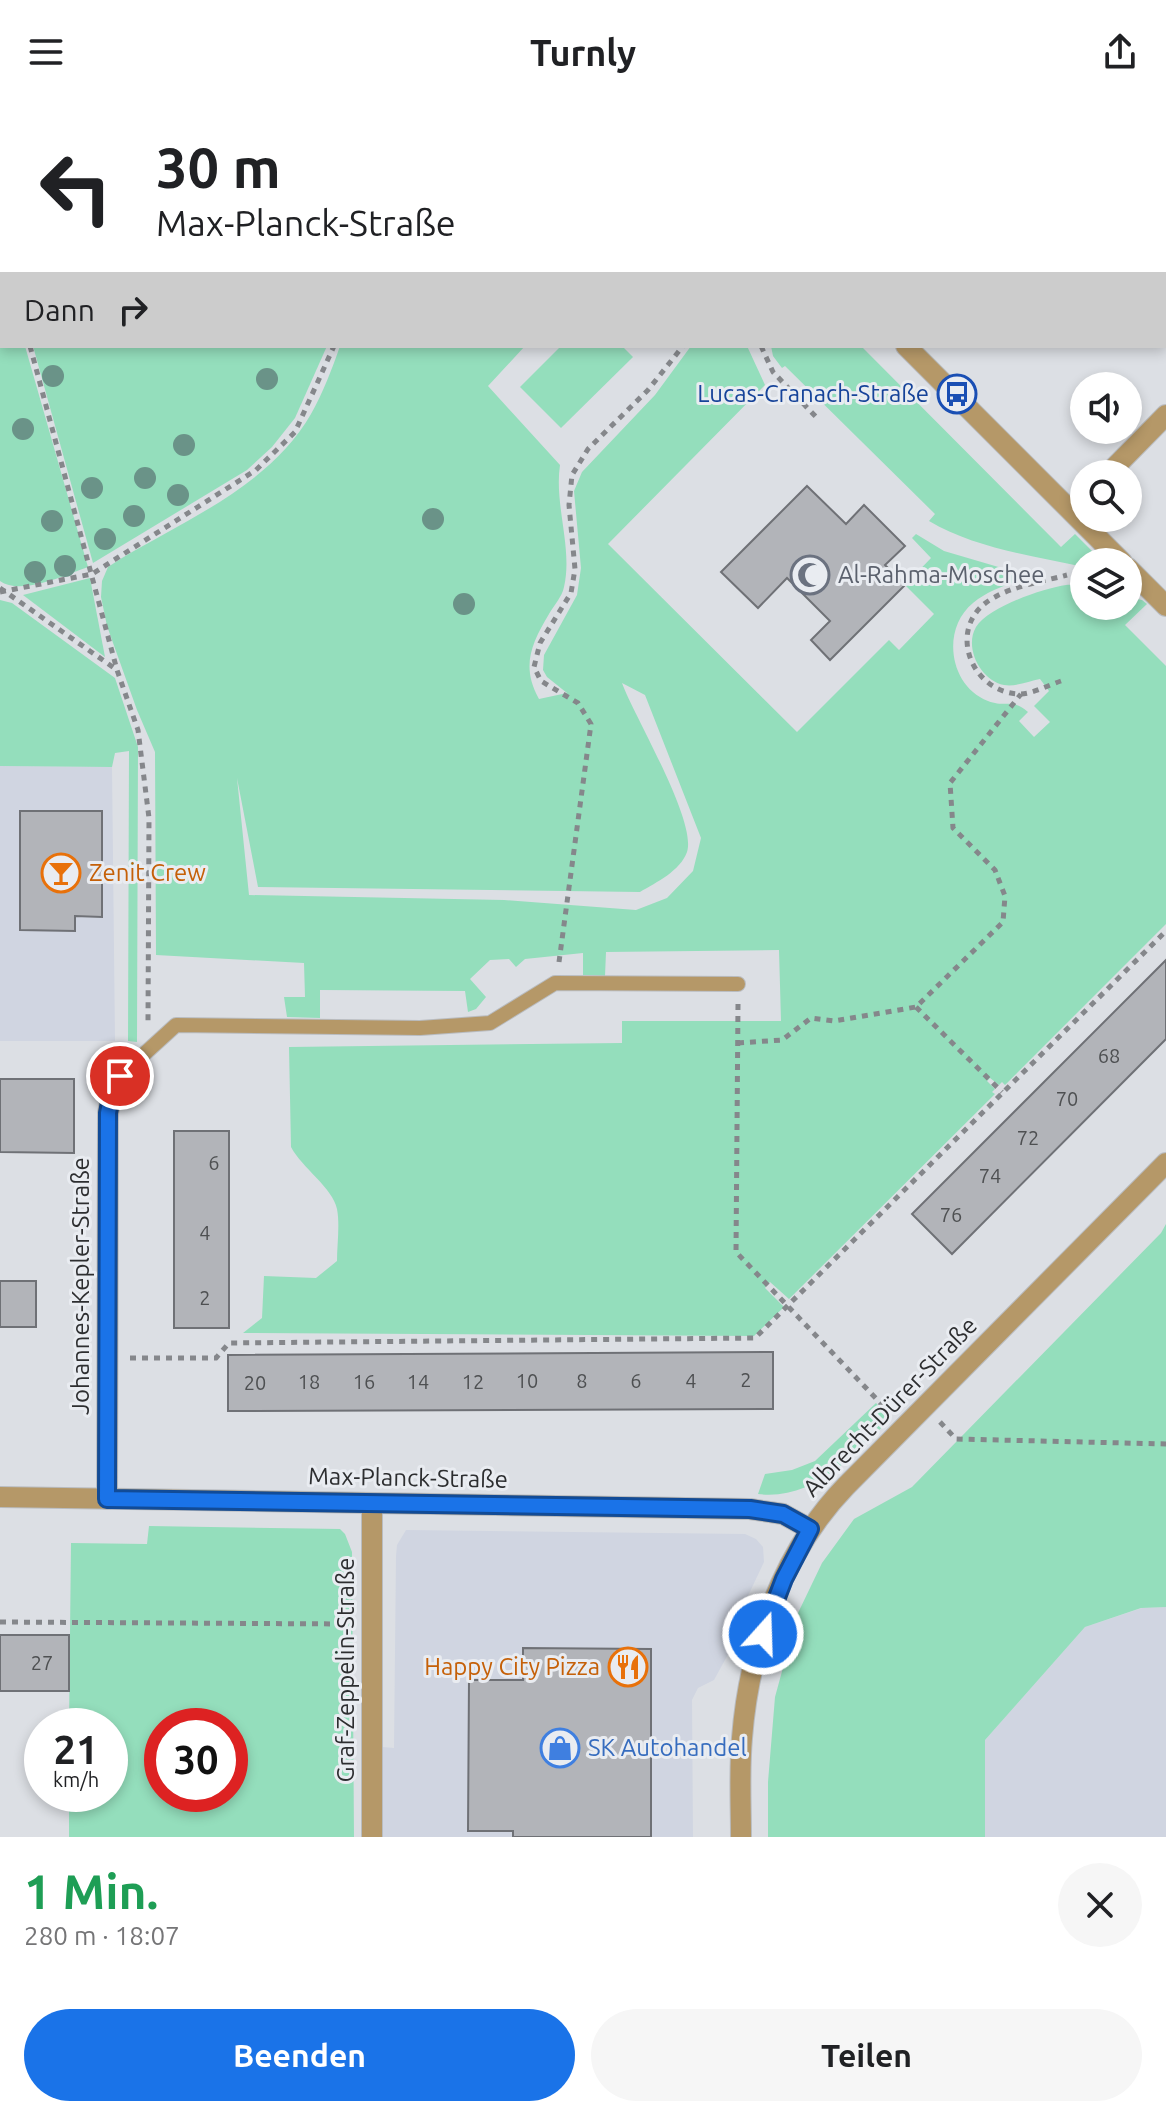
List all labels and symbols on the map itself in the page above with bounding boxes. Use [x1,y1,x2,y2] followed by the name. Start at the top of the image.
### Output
[936,373,978,415] bus stop icon: Lucas-Cranach-Straße
[697,380,929,407] place label: Lucas-Cranach-Straße
[789,554,831,596] mosque icon: Al-Rahma-Moschee
[838,561,1044,588] place label: Al-Rahma-Moschee
[40,852,82,894] bar icon: Zenit Crew
[89,859,206,886] place label: Zenit Crew
[86,1042,154,1110] pin
[1098,1044,1120,1067] house number: 68
[1056,1087,1078,1110] house number: 70
[1017,1126,1039,1149] house number: 72
[208,1151,220,1174] house number: 6
[67,1157,94,1415] street label: Johannes-Kepler-Straße
[979,1164,1001,1187] house number: 74
[940,1203,962,1226] house number: 76
[199,1221,211,1244] house number: 4
[199,1286,211,1309] house number: 2
[797,1311,982,1502] street label: Albrecht-Dürer-Straße
[740,1368,752,1391] house number: 2
[516,1369,538,1392] house number: 10
[576,1369,588,1392] house number: 8
[630,1369,642,1392] house number: 6
[685,1369,697,1392] house number: 4
[298,1370,320,1393] house number: 18
[353,1370,375,1393] house number: 16
[407,1370,429,1393] house number: 14
[462,1370,484,1393] house number: 12
[244,1371,266,1394] house number: 20
[308,1462,508,1493] street label: Max-Planck-Straße
[332,1558,359,1782] street label: Graf-Zeppelin-Straße
[721,1592,805,1676] position arrow
[607,1646,649,1688] restaurant icon: Happy City Pizza
[31,1651,53,1674] house number: 27
[424,1653,600,1680] place label: Happy City Pizza
[144,1708,248,1812] speed limit sign: 30
[539,1727,581,1769] shop icon: SK Autohandel
[588,1734,747,1761] place label: SK Autohandel

